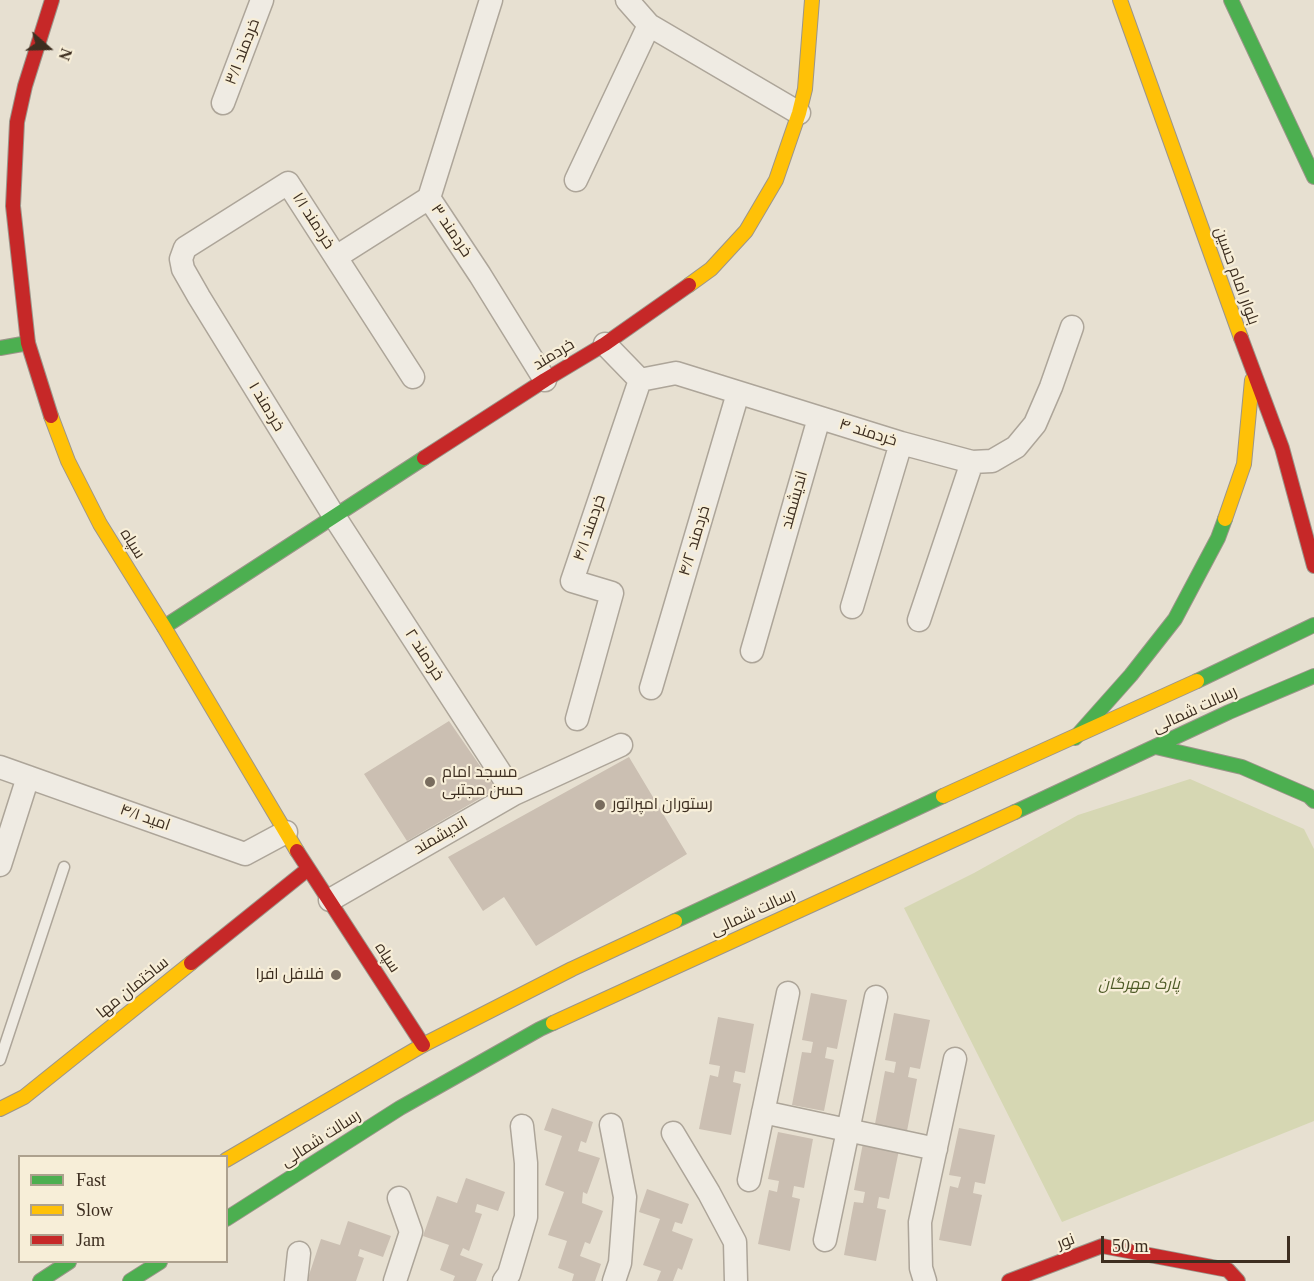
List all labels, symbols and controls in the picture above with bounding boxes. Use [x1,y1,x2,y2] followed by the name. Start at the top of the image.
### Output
[222,16,264,88] street label: خردمند ۳/۱
[18,18,78,78] north arrow
[55,46,75,63] text: N
[288,189,338,253] street label: خردمند ۱/۱
[426,201,476,261] street label: خردمند ۳
[1209,224,1263,328] street label: بلوار امام حسین
[530,335,578,375] street label: خردمند
[244,379,288,435] street label: خردمند ۱
[837,415,899,451] street label: خردمند ۴
[778,469,812,531] street label: اندیشمند
[570,492,610,564] street label: خردمند ۴/۱
[675,504,715,578] street label: خردمند ۴/۲
[115,525,149,563] street label: سپاه
[400,626,448,684] street label: خردمند ۲
[1150,682,1240,738] street label: رسالت شمالی
[442,763,523,801] place label: مسجد امام حسن مجتبی
[423,775,437,789] marker: مسجد امام حسن مجتبی
[612,795,713,815] place label: رستوران امپراتور
[593,798,607,812] marker: رستوران امپراتور
[117,800,173,836] street label: امید ۴/۱
[411,813,471,859] street label: اندیشمند
[708,885,798,941] street label: رسالت شمالی
[370,939,404,977] street label: سپاه
[93,953,173,1023] street label: ساختمان مها
[256,965,324,985] place label: فلافل افرا
[329,968,343,982] marker: فلافل افرا
[1098,975,1180,995] park label: پارک مهرگان
[278,1106,364,1172] street label: رسالت شمالی
[18,1155,228,1263] legend
[76,1170,106,1190] text: Fast
[76,1200,113,1220] text: Slow
[1104,1224,1293,1262] scale bar
[76,1230,105,1250] text: Jam
[1054,1230,1078,1254] street label: نور
[1112,1236,1149,1256] text: 50 m

